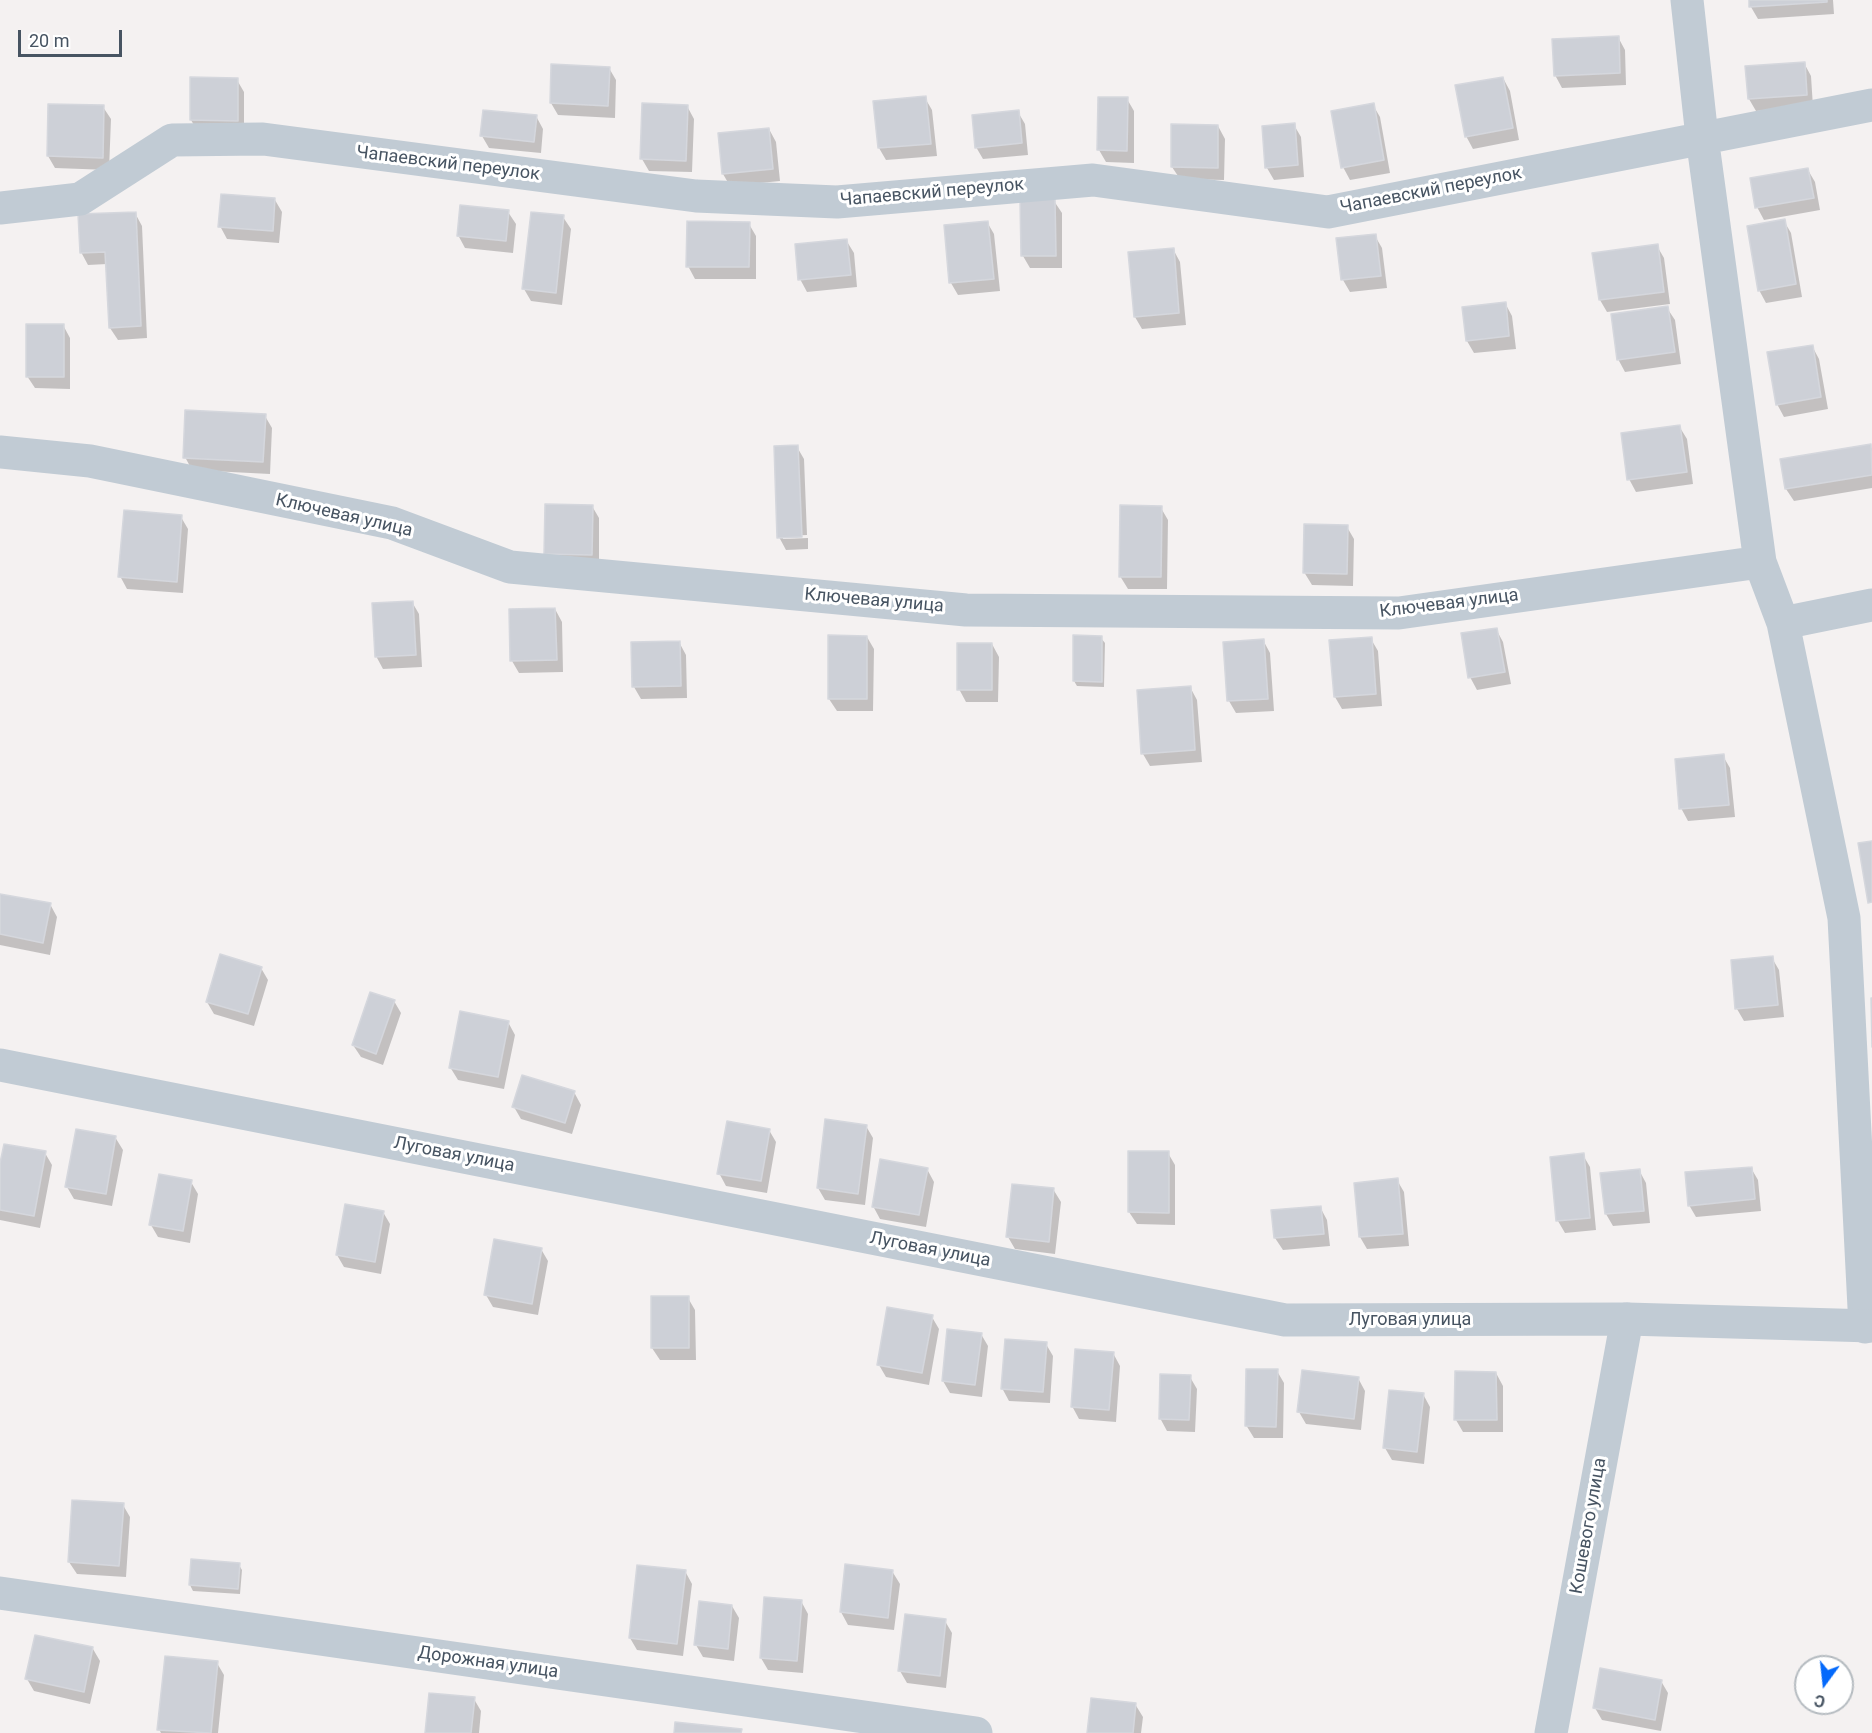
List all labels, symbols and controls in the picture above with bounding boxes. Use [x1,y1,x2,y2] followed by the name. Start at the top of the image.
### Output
[21,18,124,56] scale bar
[29,30,69,51] text: 20 m
[355,142,541,186] street label: Чапаевский переулок
[1338,163,1524,219] street label: Чапаевский переулок
[839,174,1025,212] street label: Чапаевский переулок
[273,490,415,542] street label: Ключевая улица
[803,584,945,618] street label: Ключевая улица
[1378,585,1520,623] street label: Ключевая улица
[392,1133,516,1177] street label: Луговая улица
[868,1228,992,1272] street label: Луговая улица
[1349,1309,1471,1331] street label: Луговая улица
[1566,1456,1612,1596] street label: Кошевого улица
[416,1642,560,1684] street label: Дорожная улица
[1794,1655,1854,1715] north arrow
[1812,1690,1827,1711] text: С

